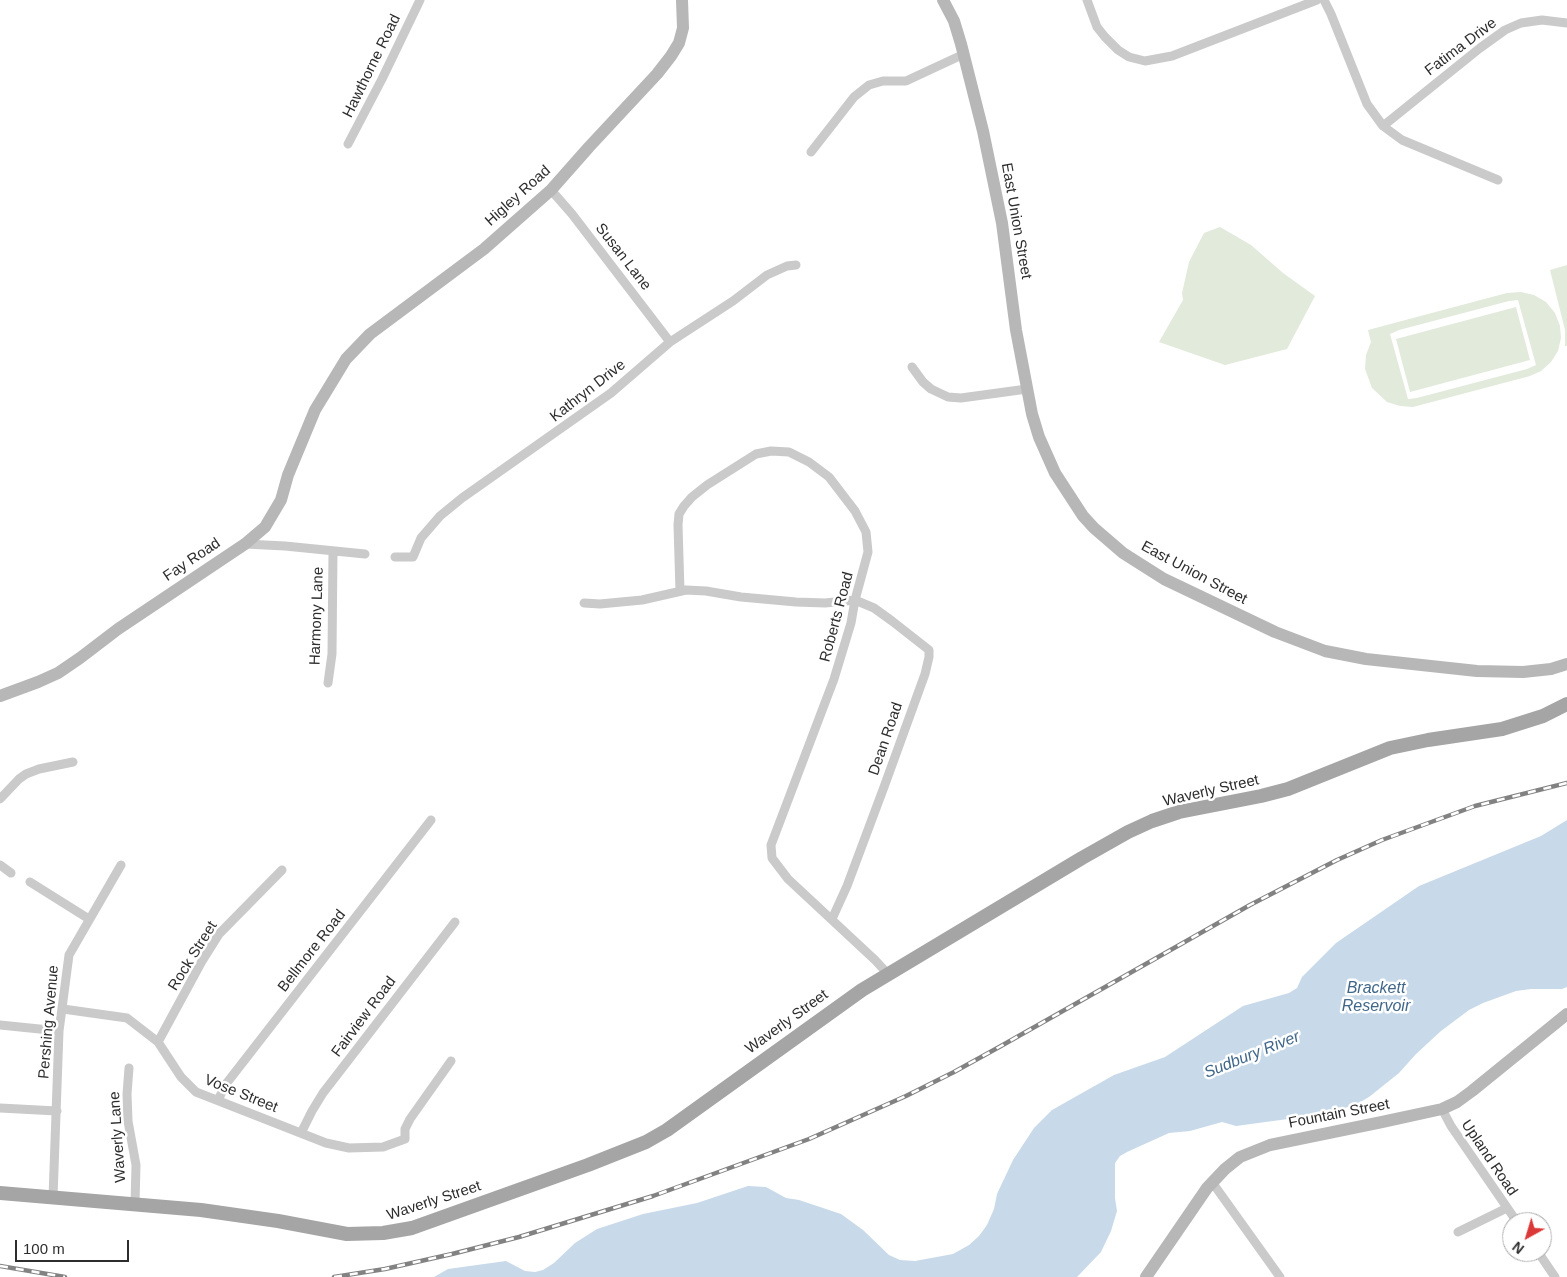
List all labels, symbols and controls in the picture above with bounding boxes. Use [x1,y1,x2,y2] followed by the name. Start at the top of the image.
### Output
[339,11,405,121] street label: Hawthorne Road
[1422,14,1500,80] street label: Fatima Drive
[482,162,554,230] street label: Higley Road
[997,162,1035,280] street label: East Union Street
[591,220,655,294] street label: Susan Lane
[547,356,629,426] street label: Kathryn Drive
[160,534,224,586] street label: Fay Road
[1138,537,1250,609] street label: East Union Street
[306,567,328,665] street label: Harmony Lane
[816,570,858,664] street label: Roberts Road
[865,700,907,778] street label: Dean Road
[1161,771,1261,811] street label: Waverly Street
[274,906,350,996] street label: Bellmore Road
[165,918,221,994] street label: Rock Street
[35,964,63,1080] street label: Pershing Avenue
[328,973,400,1061] street label: Fairview Road
[1342,979,1410,1017] water label: Brackett Reservoir
[742,986,832,1058] street label: Waverly Street
[1201,1027,1303,1083] water label: Sudbury River
[202,1071,280,1117] street label: Vose Street
[106,1091,130,1183] street label: Waverly Lane
[1287,1095,1391,1133] street label: Fountain Street
[1457,1117,1521,1199] street label: Upland Road
[385,1177,483,1225] street label: Waverly Street
[1502,1212,1552,1262] north arrow
[18,1230,131,1262] scale bar
[1509,1238,1527,1257] text: N
[23,1240,65,1257] text: 100 m

